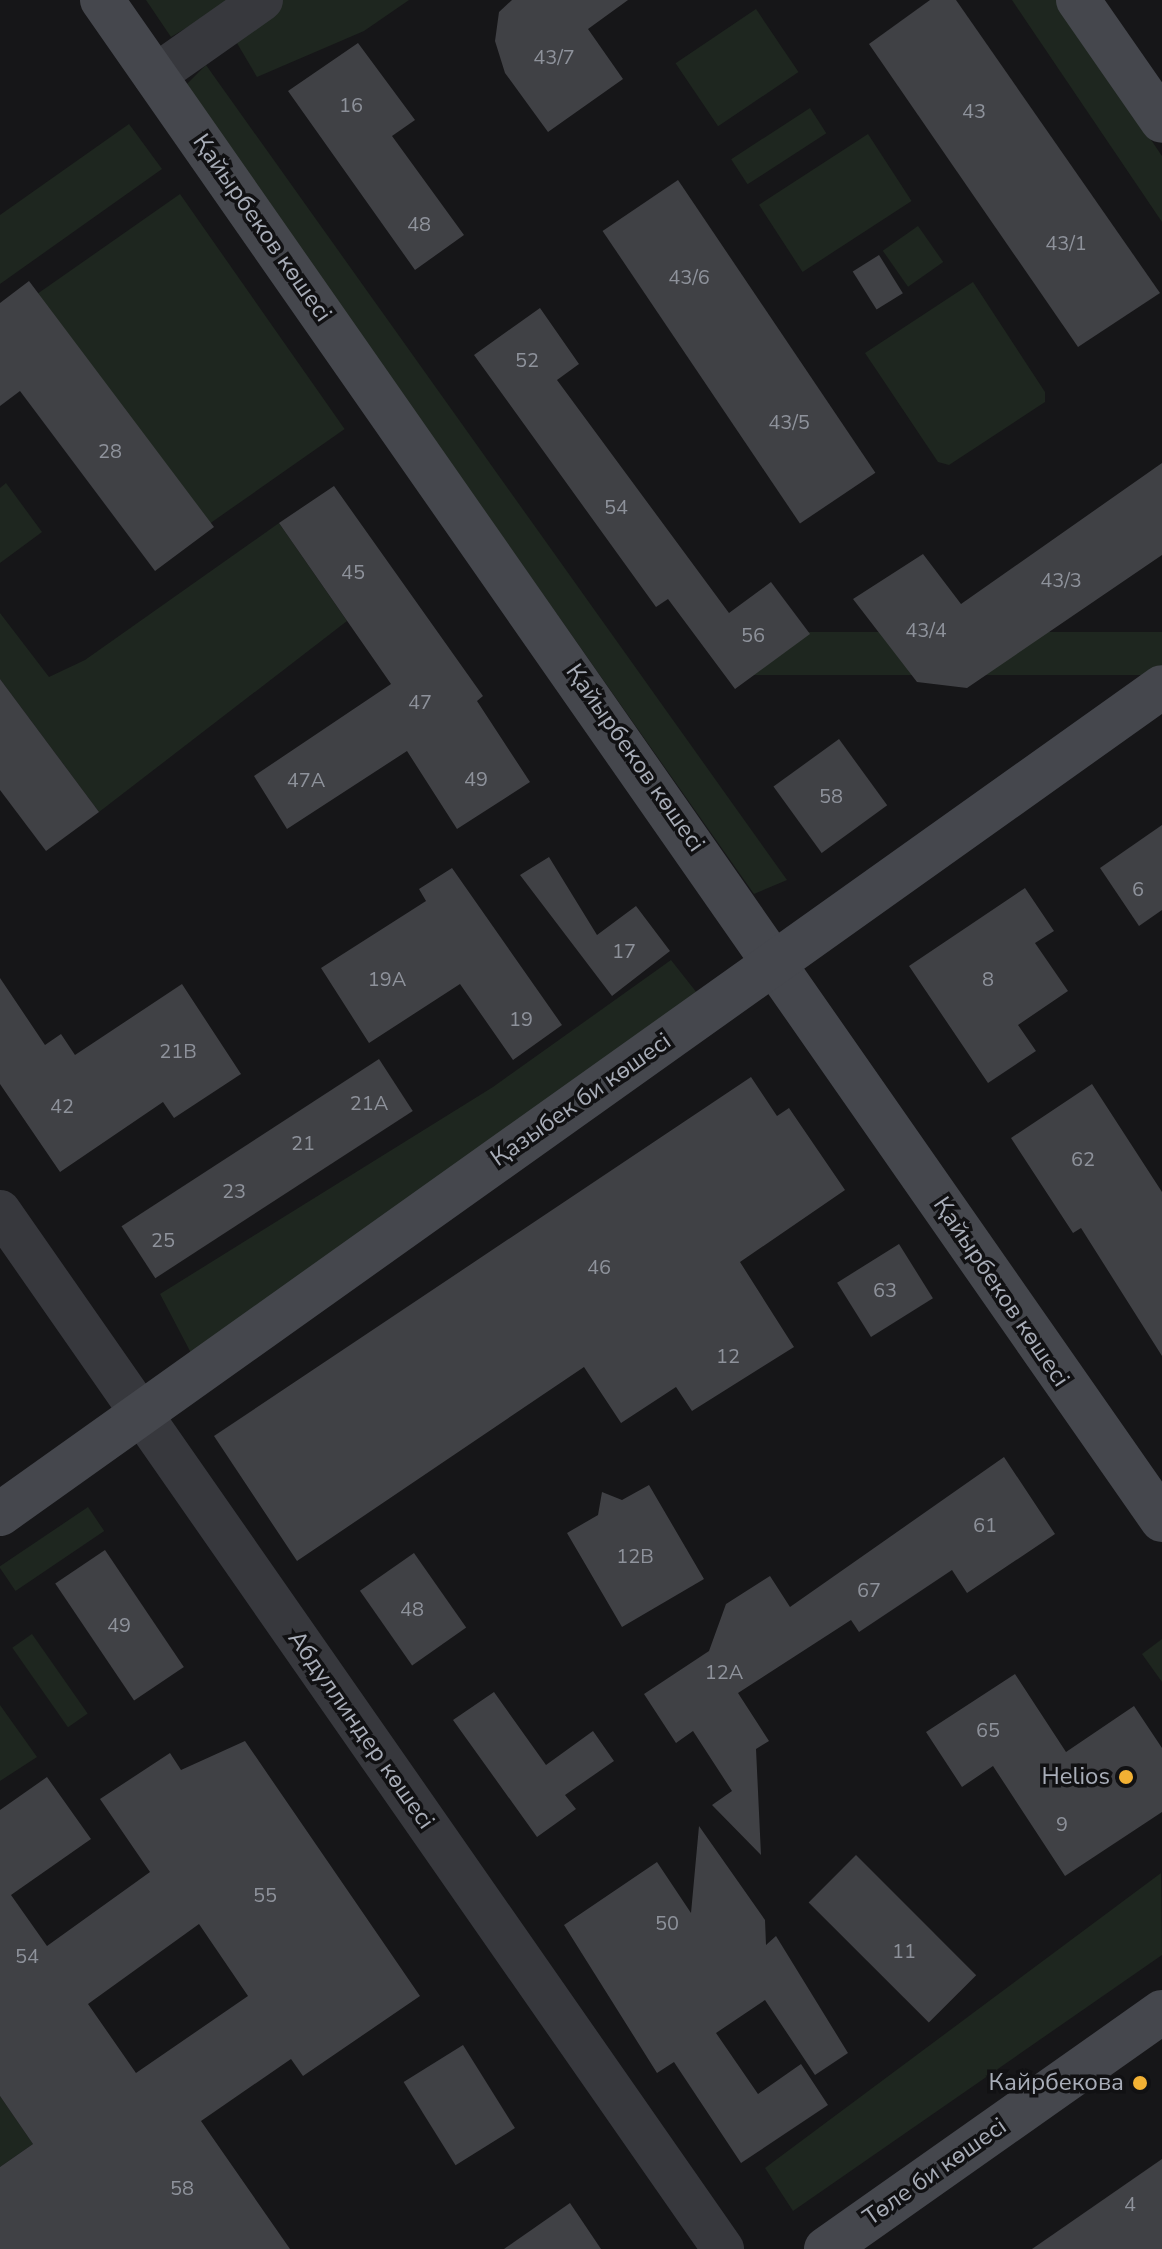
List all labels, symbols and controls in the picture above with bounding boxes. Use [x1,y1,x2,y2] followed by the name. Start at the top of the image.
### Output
[533,45,575,69] house number: 43/7
[339,93,363,117] house number: 16
[962,99,986,123] house number: 43
[186,129,338,327] street label: Қайырбеков көшесі
[407,212,431,236] house number: 48
[1045,231,1087,255] house number: 43/1
[668,265,710,289] house number: 43/6
[515,348,539,372] house number: 52
[768,410,810,434] house number: 43/5
[98,439,122,463] house number: 28
[604,495,628,519] house number: 54
[341,560,365,584] house number: 45
[1040,568,1082,592] house number: 43/3
[905,618,947,642] house number: 43/4
[741,623,765,647] house number: 56
[559,659,711,857] street label: Қайырбеков көшесі
[408,690,432,714] house number: 47
[464,767,488,791] house number: 49
[287,768,325,792] house number: 47А
[819,784,843,808] house number: 58
[1132,877,1144,901] house number: 6
[612,939,636,963] house number: 17
[368,967,406,991] house number: 19А
[982,967,994,991] house number: 8
[509,1007,533,1031] house number: 19
[485,1027,677,1173] street label: Қазыбек би көшесі
[159,1039,197,1063] house number: 21В
[350,1091,388,1115] house number: 21А
[50,1094,74,1118] house number: 42
[291,1131,315,1155] house number: 21
[1071,1147,1095,1171] house number: 62
[222,1179,246,1203] house number: 23
[927,1192,1075,1392] street label: Қайырбеков көшесі
[151,1228,175,1252] house number: 25
[587,1255,611,1279] house number: 46
[873,1278,897,1302] house number: 63
[716,1344,740,1368] house number: 12
[973,1513,997,1537] house number: 61
[616,1544,654,1568] house number: 12В
[857,1578,881,1602] house number: 67
[400,1597,424,1621] house number: 48
[107,1613,131,1637] house number: 49
[282,1625,440,1835] street label: Абдуллиндер көшесі
[705,1660,743,1684] house number: 12А
[976,1718,1000,1742] house number: 65
[1041,1763,1110,1791] place label: Helios
[1117,1768,1135,1786] marker: Helios
[1056,1812,1068,1836] house number: 9
[253,1883,277,1907] house number: 55
[655,1911,679,1935] house number: 50
[892,1939,916,1963] house number: 11
[15,1944,39,1968] house number: 54
[989,2069,1124,2097] place label: Кайрбекова
[1131,2074,1149,2092] marker: Кайрбекова
[858,2112,1012,2232] street label: Төле би көшесі
[170,2176,194,2200] house number: 58
[1124,2192,1136,2216] house number: 4

